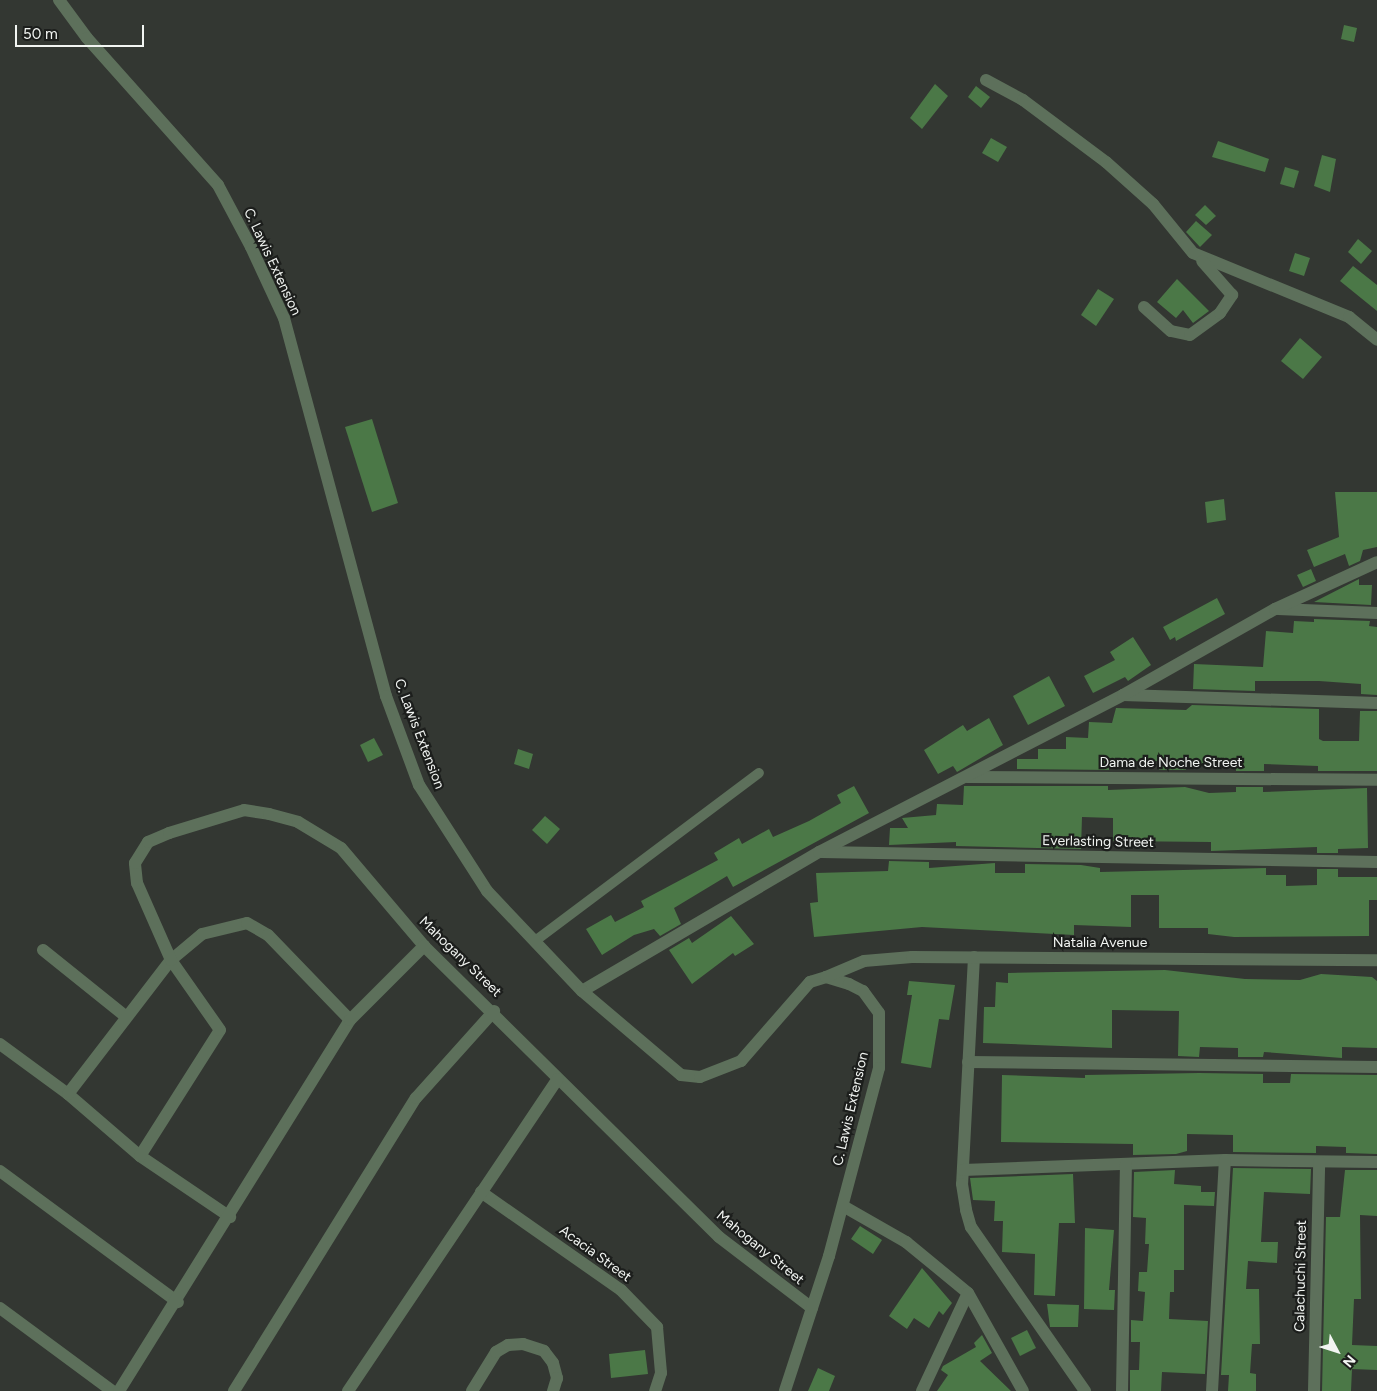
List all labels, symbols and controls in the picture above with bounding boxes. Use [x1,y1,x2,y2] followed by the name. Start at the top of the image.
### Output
[18,15,146,47] scale bar
[23,25,58,43] text: 50 m
[240,206,304,318] street label: C. Lawis Extension
[390,677,448,791] street label: C. Lawis Extension
[1099,755,1243,771] street label: Dama de Noche Street
[1042,833,1154,851] street label: Everlasting Street
[415,913,505,1001] street label: Mahogany Street
[1053,935,1147,951] street label: Natalia Avenue
[830,1050,872,1168] street label: C. Lawis Extension
[713,1207,807,1289] street label: Mahogany Street
[1292,1220,1310,1332] street label: Calachuchi Street
[556,1222,634,1286] street label: Acacia Street
[1312,1326,1362,1376] north arrow
[1339,1351,1359,1371] text: N

